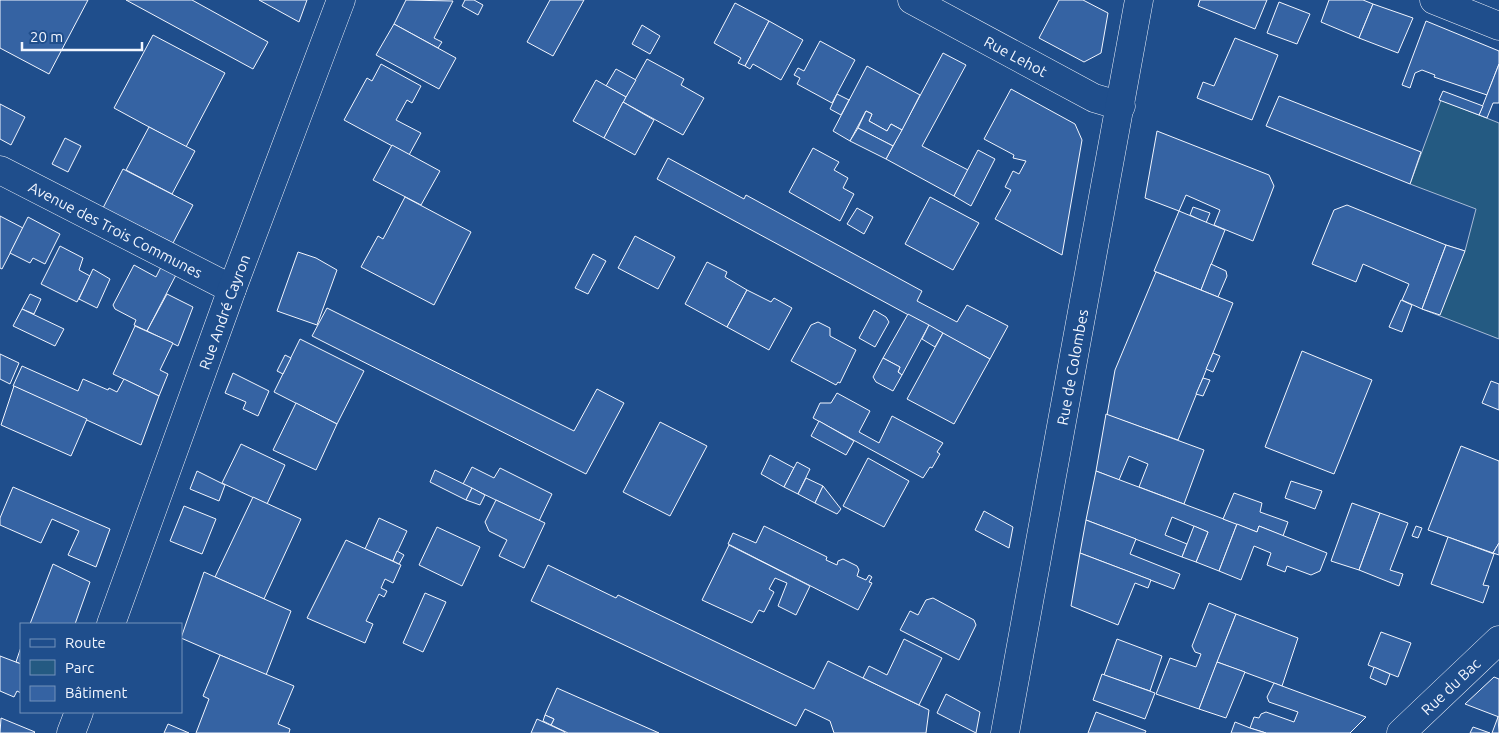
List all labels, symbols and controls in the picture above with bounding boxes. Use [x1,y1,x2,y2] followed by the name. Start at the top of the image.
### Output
[22,20,142,52] scale bar
[30,28,63,45] text: 20 m
[982,32,1050,80] street label: Rue Lehot
[26,178,205,281] street label: Avenue des Trois Communes
[195,252,253,372] street label: Rue André Cayron
[1053,308,1091,426] street label: Rue de Colombes
[20,623,182,713] legend
[65,634,106,651] text: Route
[1417,654,1483,718] street label: Rue du Bac
[65,659,94,676] text: Parc
[65,684,128,701] text: Bâtiment

